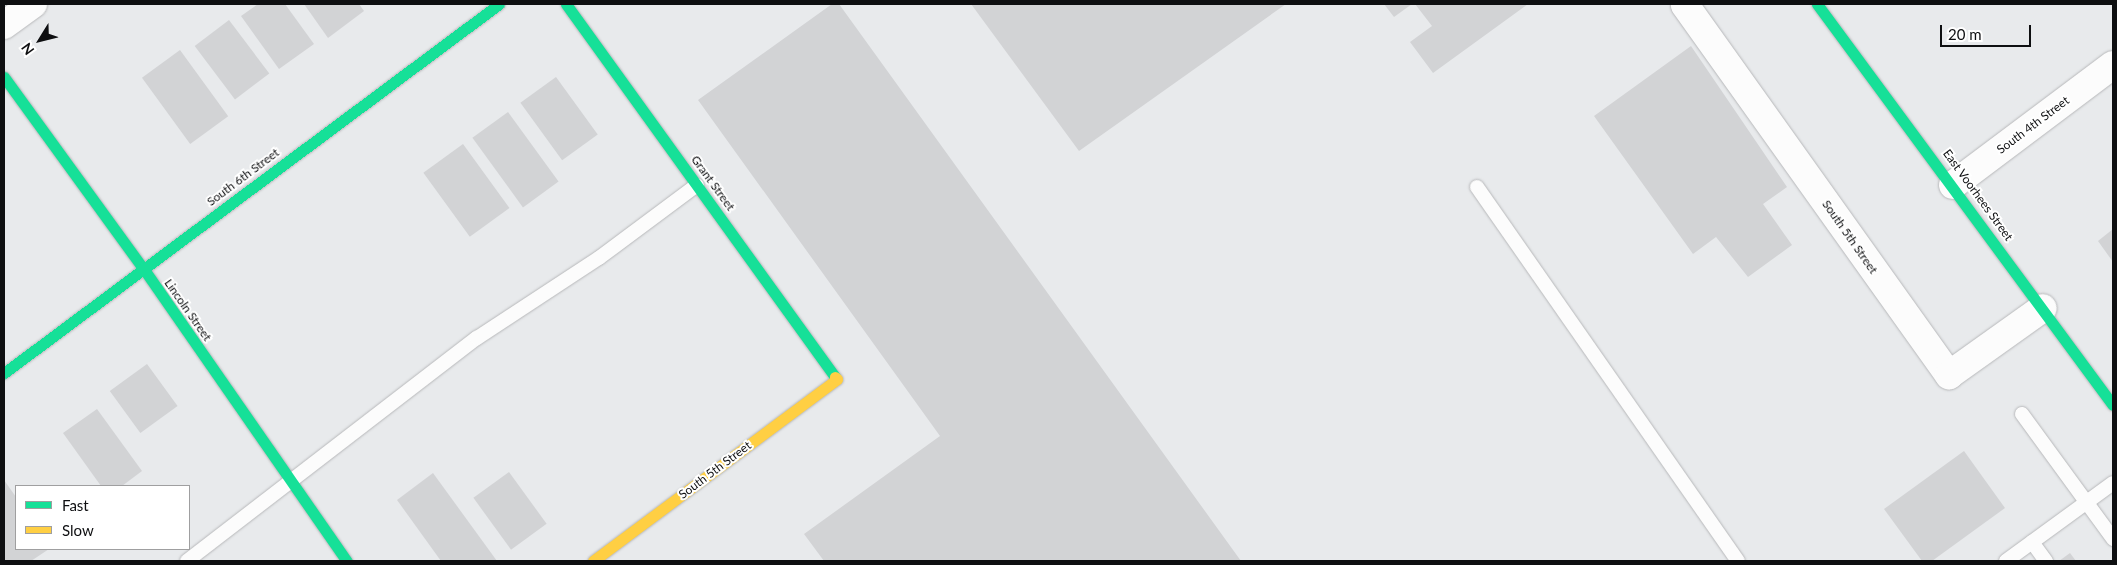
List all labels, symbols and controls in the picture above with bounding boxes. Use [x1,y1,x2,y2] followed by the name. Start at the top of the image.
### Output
[15,15,65,65] north arrow
[1942,15,2033,47] scale bar
[1948,25,1982,43] text: 20 m
[17,40,38,58] text: N
[1994,93,2072,157] street label: South 4th Street
[204,145,282,209] street label: South 6th Street
[1940,146,2016,244] street label: East Voorhees Street
[688,153,738,213] street label: Grant Street
[1819,197,1881,277] street label: South 5th Street
[161,276,215,344] street label: Lincoln Street
[676,438,754,502] street label: South 5th Street
[15,485,190,550] legend
[62,496,89,514] text: Fast
[62,521,94,539] text: Slow

